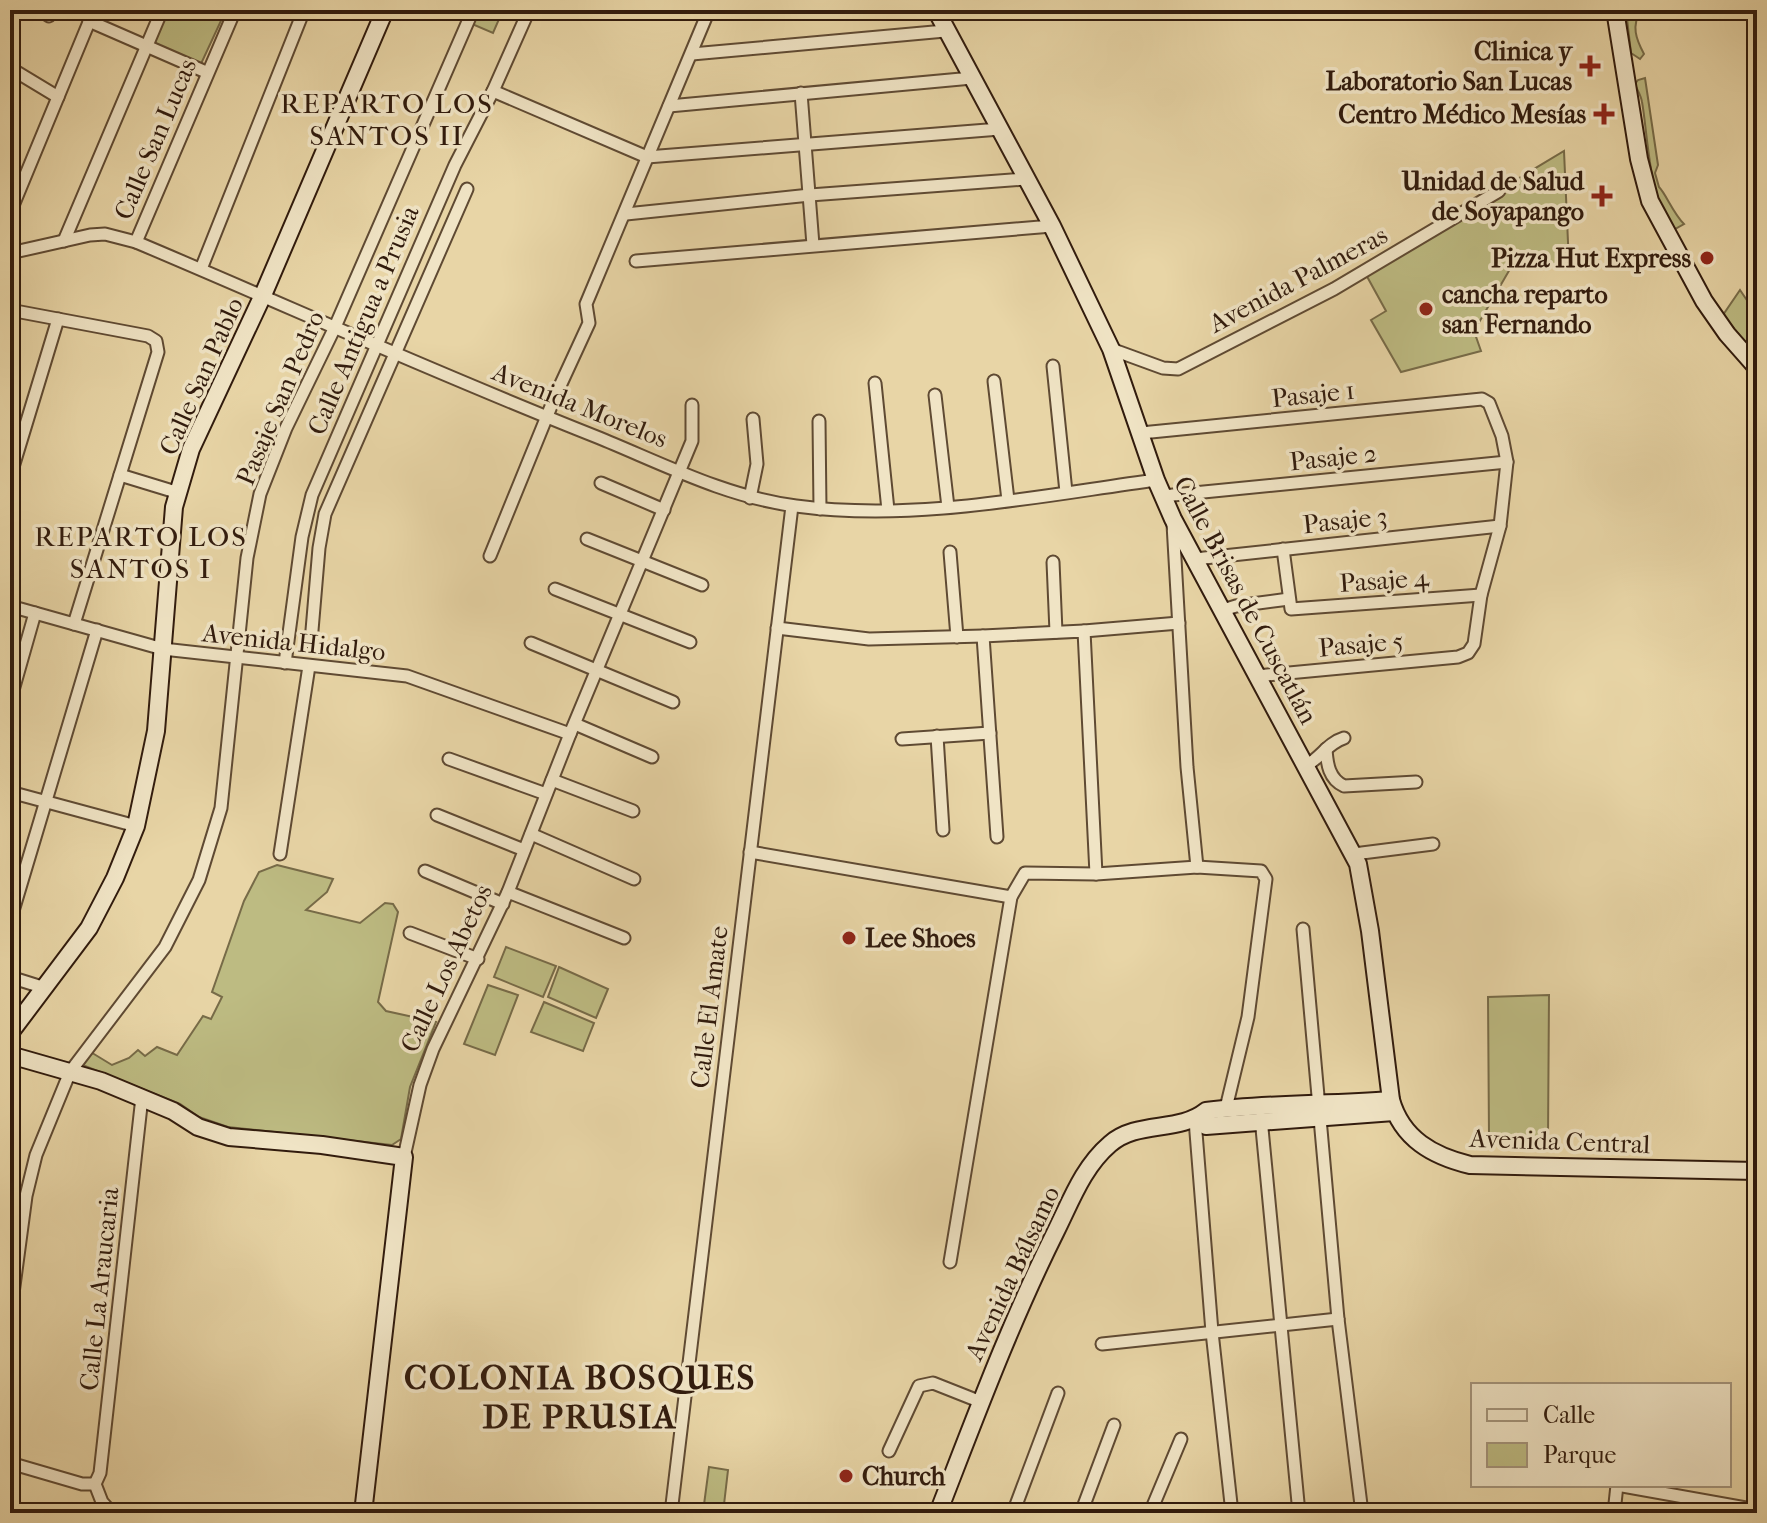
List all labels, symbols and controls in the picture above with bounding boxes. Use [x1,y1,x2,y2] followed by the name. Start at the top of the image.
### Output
[1325,36,1574,97] place label: Clinica y Laboratorio San Lucas
[108,54,203,224] street label: Calle San Lucas
[1579,55,1601,77] marker: Clinica y Laboratorio San Lucas
[280,87,494,152] district label: REPARTO LOS SANTOS II
[1338,99,1586,130] place label: Centro Médico Mesías
[1593,103,1615,125] marker: Centro Médico Mesías
[1400,166,1585,227] place label: Unidad de Salud de Soyapango
[1591,185,1613,207] marker: Unidad de Salud de Soyapango
[301,200,426,439] street label: Calle Antigua a Prusia
[1203,219,1393,340] street label: Avenida Palmeras
[1491,243,1691,274] place label: Pizza Hut Express
[1698,249,1716,267] marker: Pizza Hut Express
[1442,279,1608,340] place label: cancha reparto san Fernando
[153,293,250,460] street label: Calle San Pablo
[1417,300,1435,318] marker: cancha reparto san Fernando
[230,306,331,490] street label: Pasaje San Pedro
[487,356,672,455] street label: Avenida Morelos
[1270,375,1356,414] street label: Pasaje 1
[1288,438,1378,477] street label: Pasaje 2
[1167,471,1324,729] street label: Calle Brisas de Cuscatlán
[1301,501,1389,540] street label: Pasaje 3
[34,520,248,585] district label: REPARTO LOS SANTOS I
[1338,562,1430,599] street label: Pasaje 4
[200,617,387,668] street label: Avenida Hidalgo
[1317,625,1405,664] street label: Pasaje 5
[394,879,499,1057] street label: Calle Los Abetos
[865,923,976,954] place label: Lee Shoes
[684,924,735,1090] street label: Calle El Amate
[840,929,858,947] marker: Lee Shoes
[1468,1123,1651,1160] street label: Avenida Central
[958,1181,1066,1366] street label: Avenida Bálsamo
[73,1185,126,1392] street label: Calle La Araucaria
[404,1358,756,1437] district label: COLONIA BOSQUES DE PRUSIA
[1471,1383,1731,1487] legend
[1543,1401,1595,1429] text: Calle
[1543,1441,1616,1469] text: Parque
[862,1461,946,1492] place label: Church
[837,1467,855,1485] marker: Church

